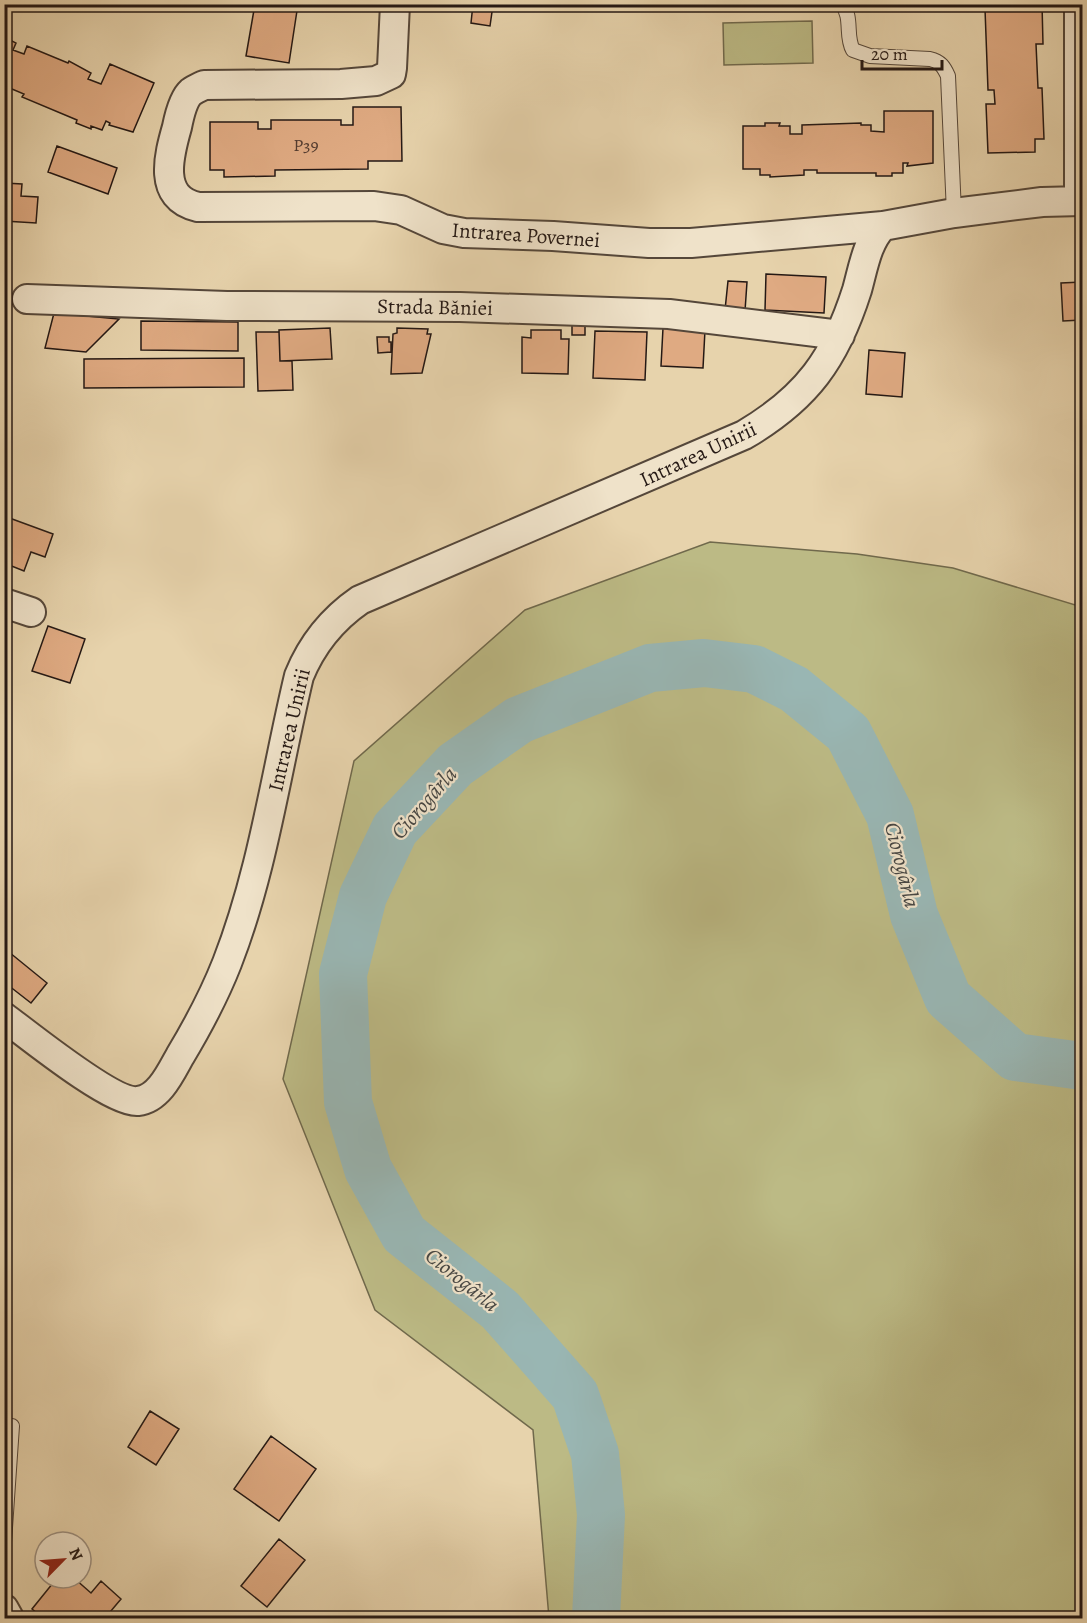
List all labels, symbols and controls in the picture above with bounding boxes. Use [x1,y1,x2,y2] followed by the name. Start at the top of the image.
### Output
[862,33,942,71] scale bar
[871,42,908,66] text: 20 m
[293,133,319,157] house number: P39
[451,216,601,254] street label: Intrarea Povernei
[377,292,493,322] street label: Strada Băniei
[635,415,761,493] street label: Intrarea Unirii
[261,665,317,794] street label: Intrarea Unirii
[384,760,464,846] water label: Ciorogârla
[877,819,927,911] water label: Ciorogârla
[419,1241,505,1319] water label: Ciorogârla
[33,1530,93,1590] north arrow
[63,1544,88,1564] text: N

